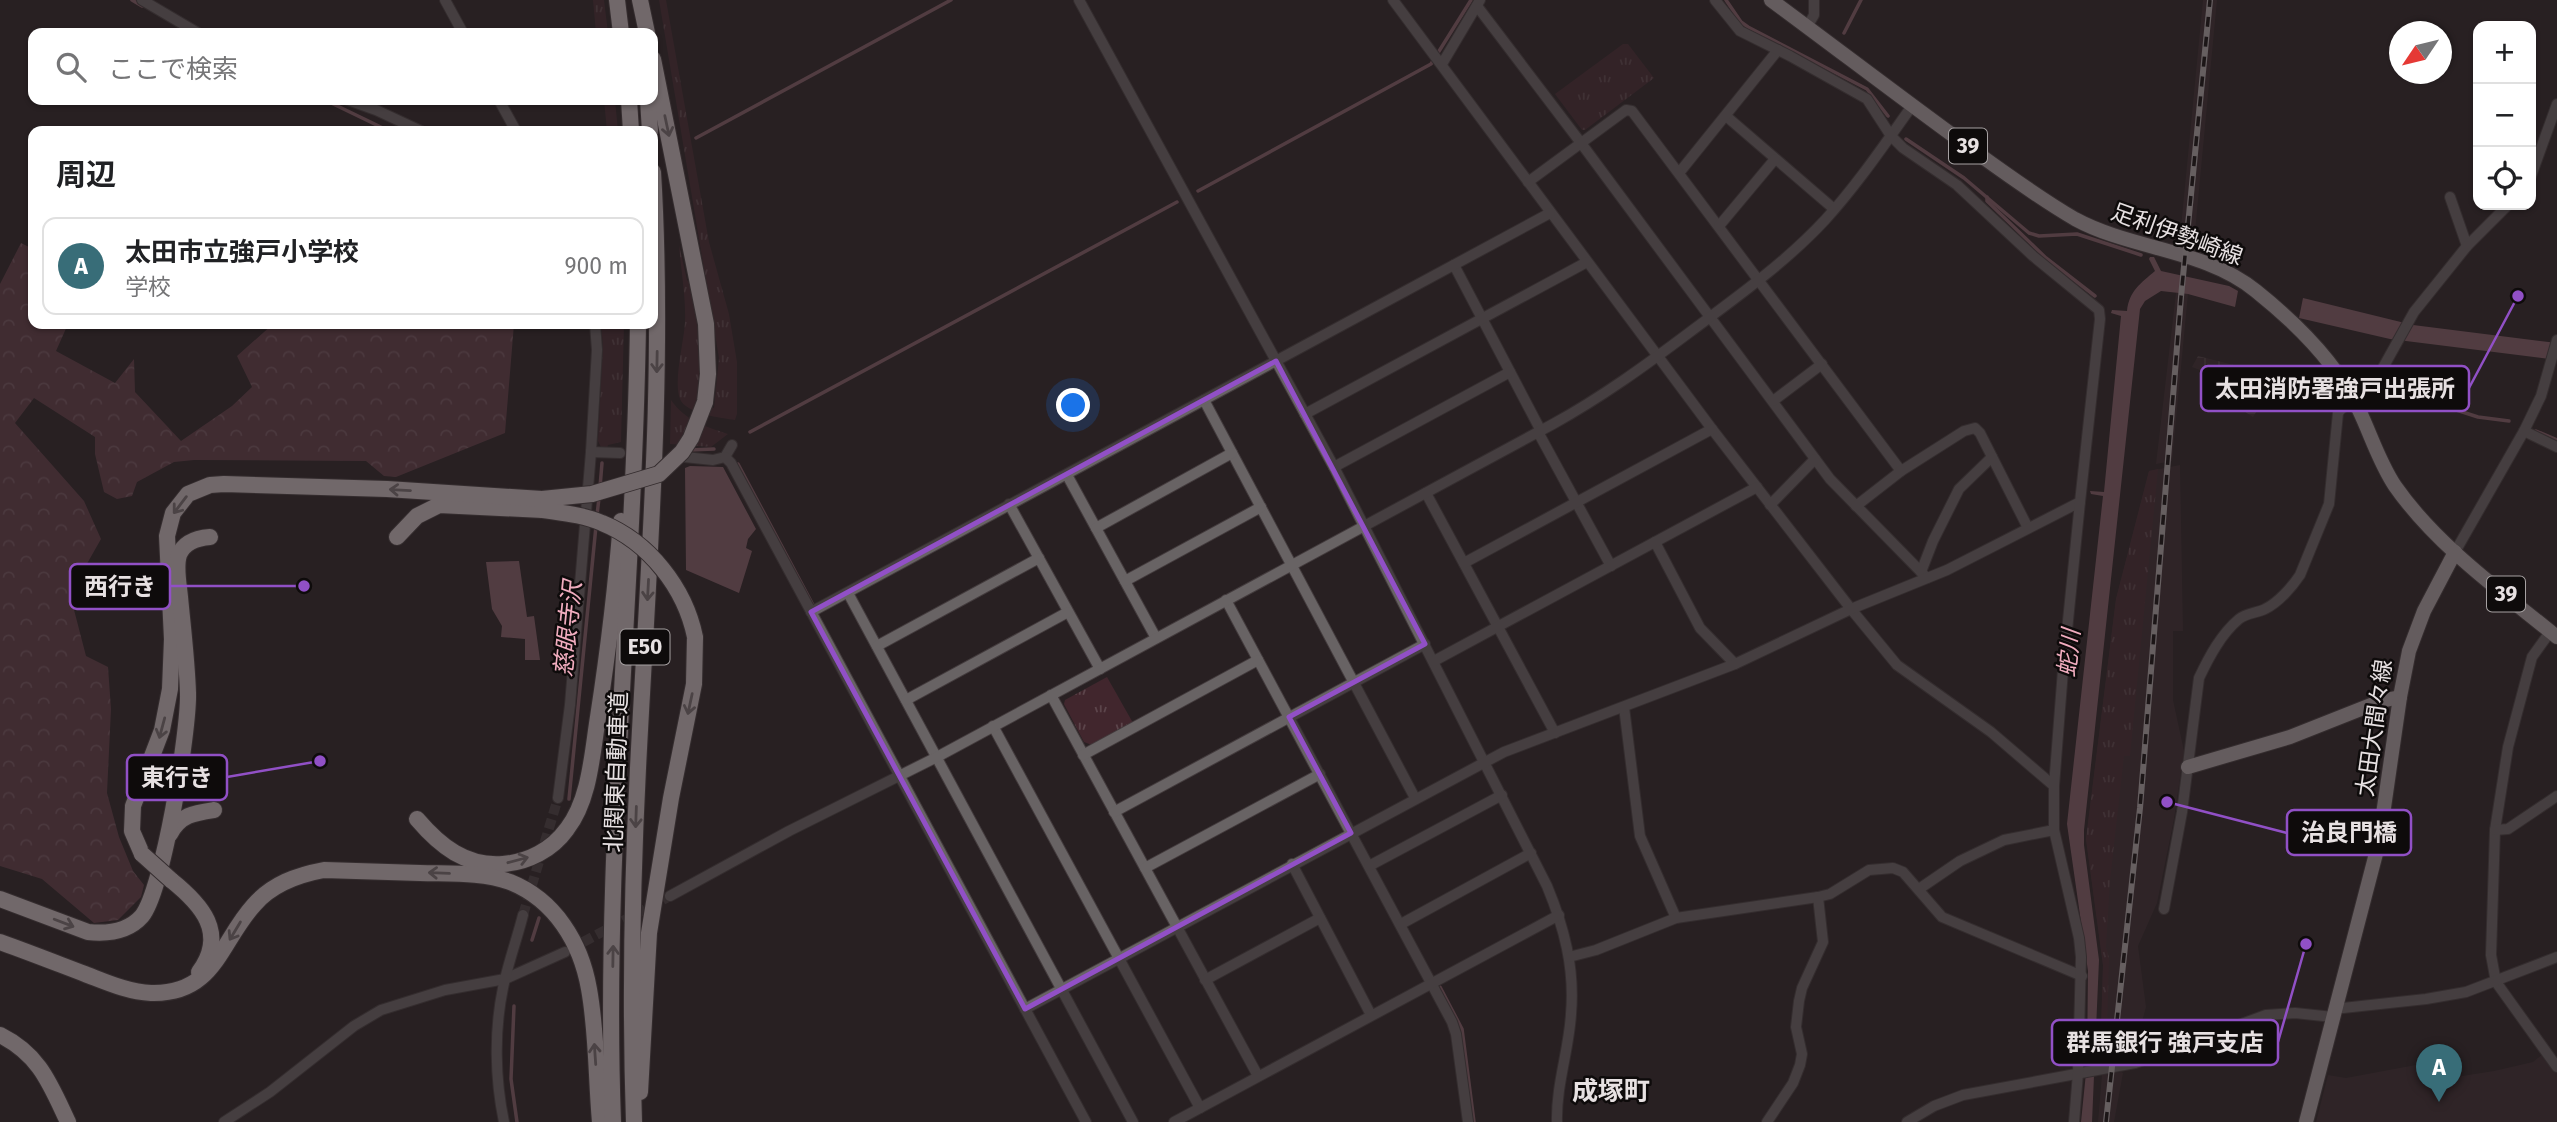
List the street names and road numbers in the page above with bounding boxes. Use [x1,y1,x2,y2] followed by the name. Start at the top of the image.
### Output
[1949,128,1987,164] road number: 39
[2107,197,2247,271] street label: 足利伊勢崎線
[2487,576,2525,612] road number: 39
[620,630,670,664] road number: E50
[2351,658,2397,798] street label: 太田大間々線
[599,691,633,853] street label: 北関東自動車道

